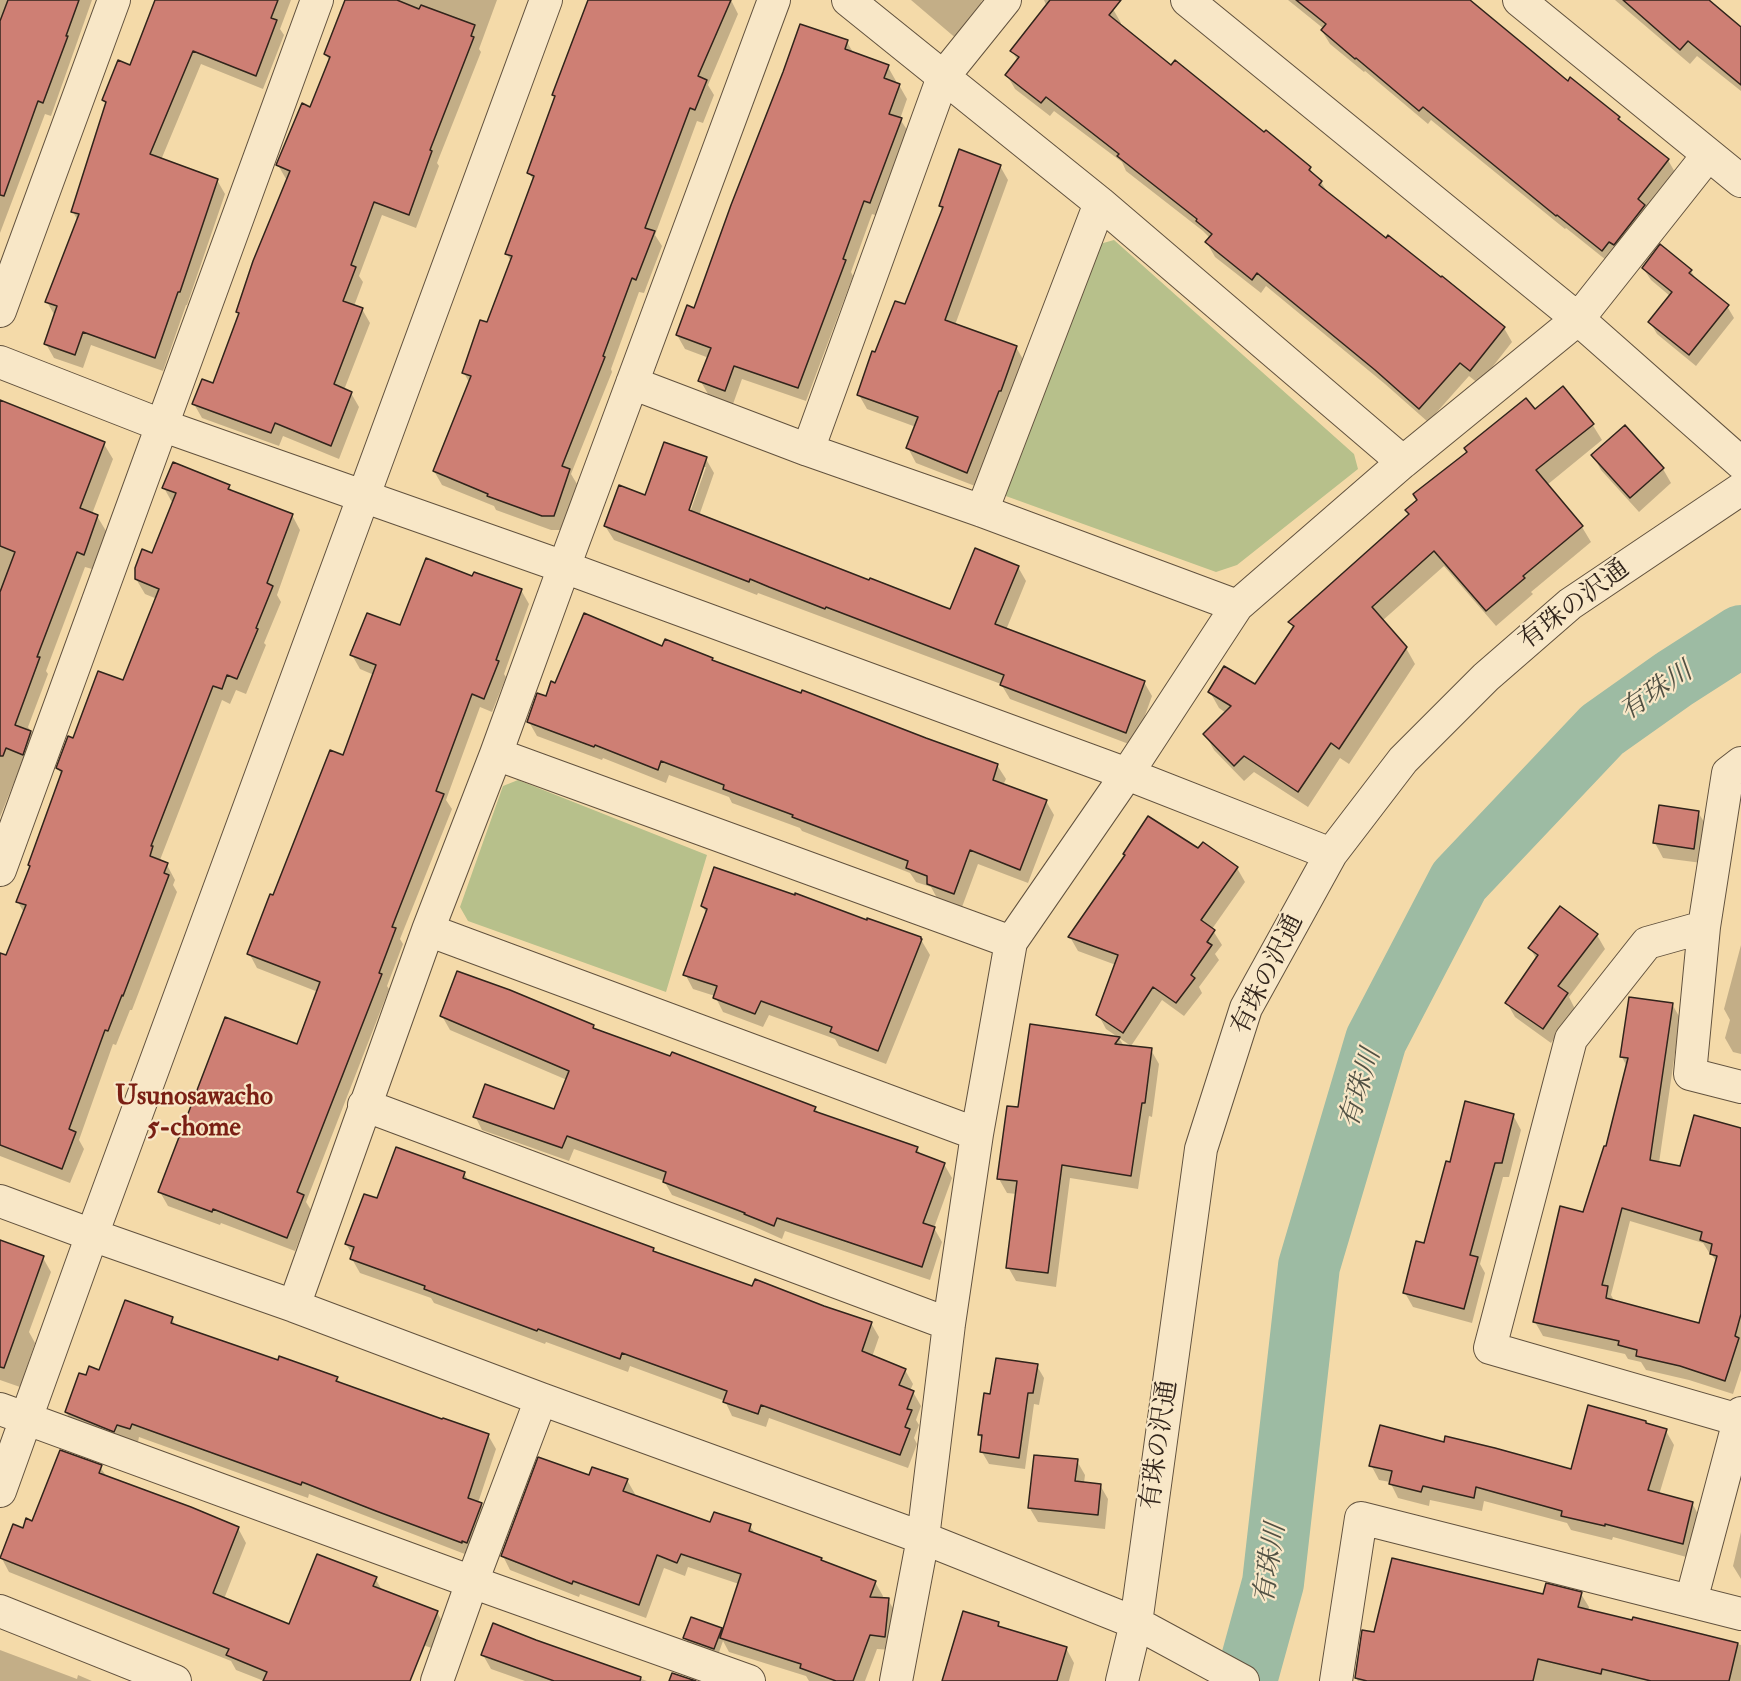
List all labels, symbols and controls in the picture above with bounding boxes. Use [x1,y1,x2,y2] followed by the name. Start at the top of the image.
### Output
[1514,554,1636,658] street label: 有珠の沢通
[1614,657,1700,729] water label: 有珠川
[1226,910,1312,1040] street label: 有珠の沢通
[1335,1046,1389,1132] water label: 有珠川
[115,1082,273,1145] district label: Usunosawacho 5-chome
[1137,1378,1185,1512] street label: 有珠の沢通
[1250,1521,1294,1607] water label: 有珠川

